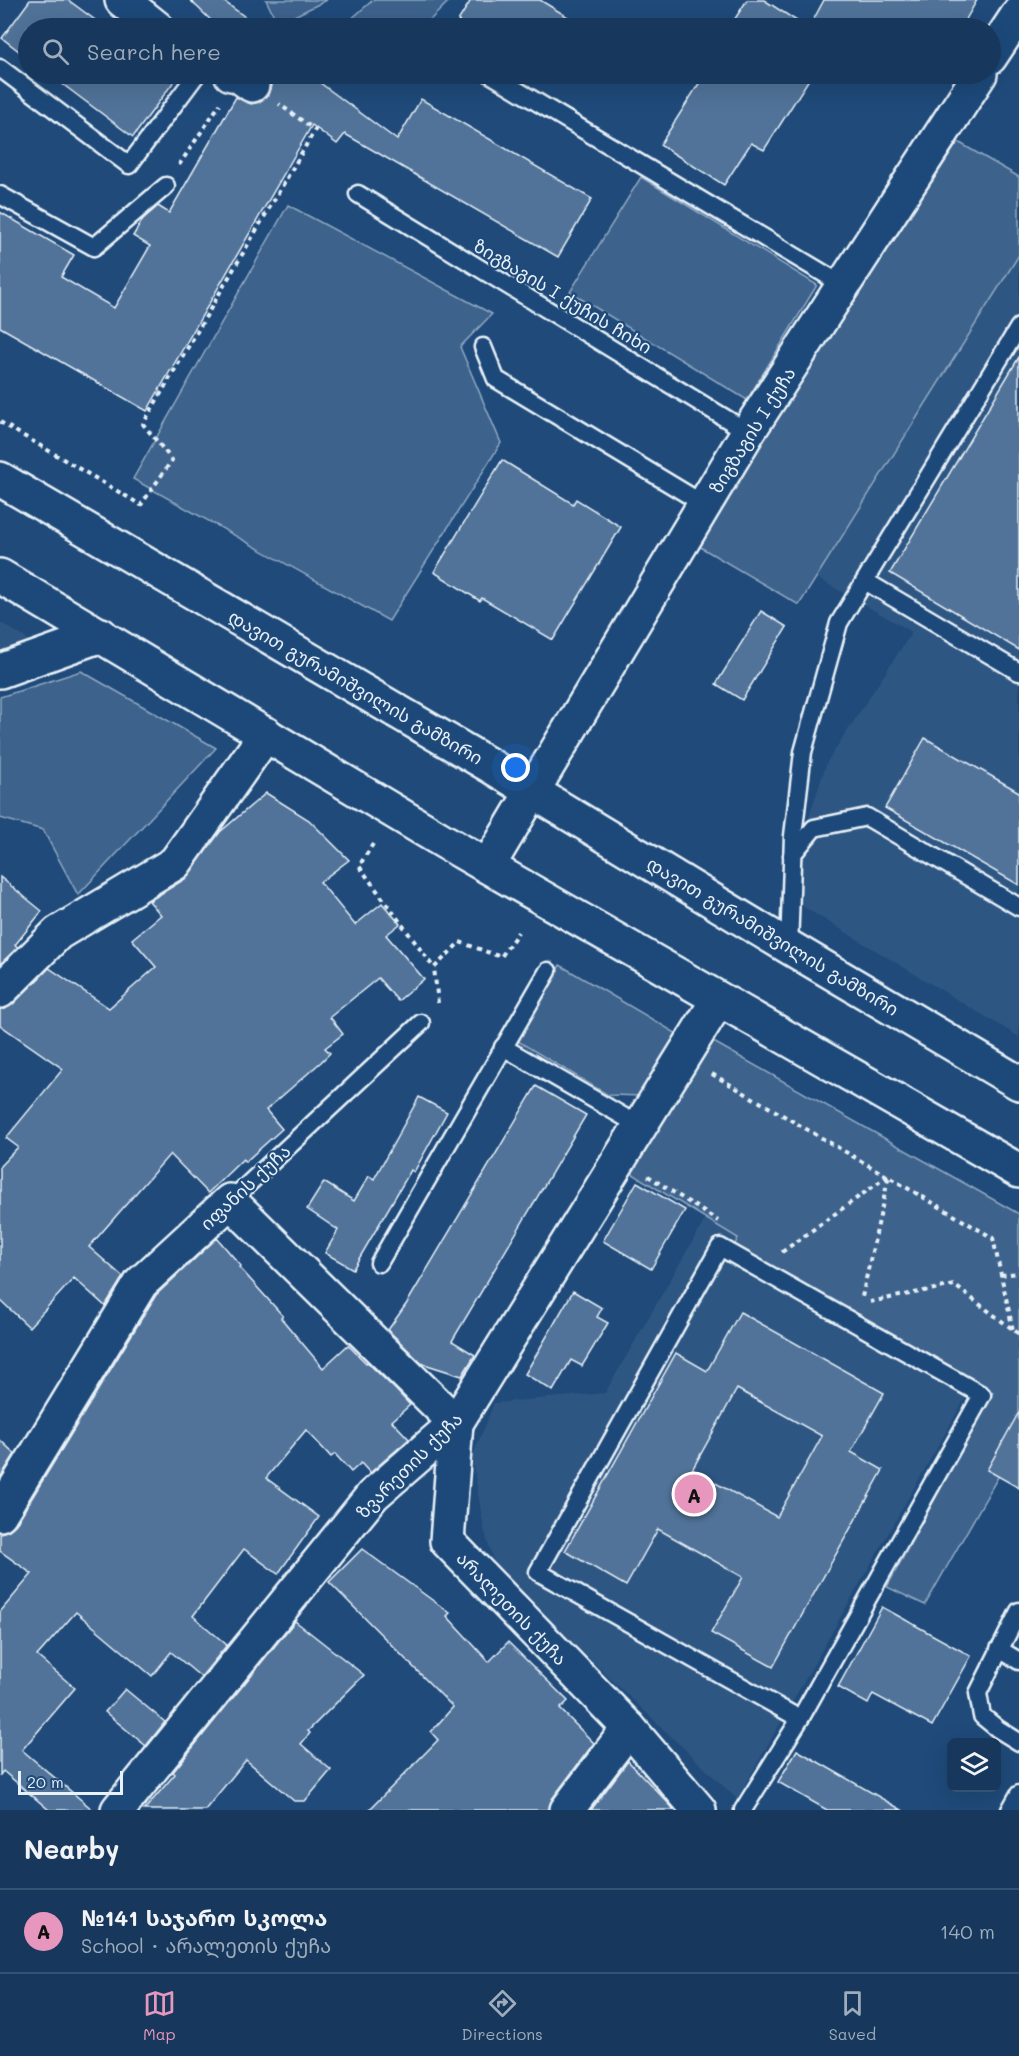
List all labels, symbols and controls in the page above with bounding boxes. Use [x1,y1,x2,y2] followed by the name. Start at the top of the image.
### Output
[18,18,1001,84] search box
[39,35,72,68] icon: search
[87,37,221,66] text: Search here
[469,233,657,359] street label: ზიგზაგის I ქუჩის ჩიხი
[703,362,801,498] street label: ზიგზაგის I ქუჩა
[224,604,488,770] street label: დავით გურამიშვილის გამზირი
[501,753,530,782] your location
[643,851,903,1021] street label: დავით გურამიშვილის გამზირი
[195,1139,295,1235] street label: იფანის ქუჩა
[351,1407,467,1523] street label: ზვარეთის ქუჩა
[674,1472,714,1516] pin: A
[452,1546,572,1670] street label: არალეთის ქუჩა
[947,1738,1001,1792] map controls
[947,1738,1001,1792] button: layers
[18,1768,123,1796] scale bar
[27,1771,64,1792] text: 20 m
[24,1832,119,1866] text: Nearby
[81,1903,327,1932] text: №141 საჯარო სკოლა
[37,1918,50,1944] text: A
[940,1918,995,1944] text: 140 m
[81,1932,331,1958] text: School · არალეთის ქუჩა
[143,1987,176,2044] tab: Map
[462,1987,543,2044] tab: Directions
[829,1987,876,2044] tab: Saved

